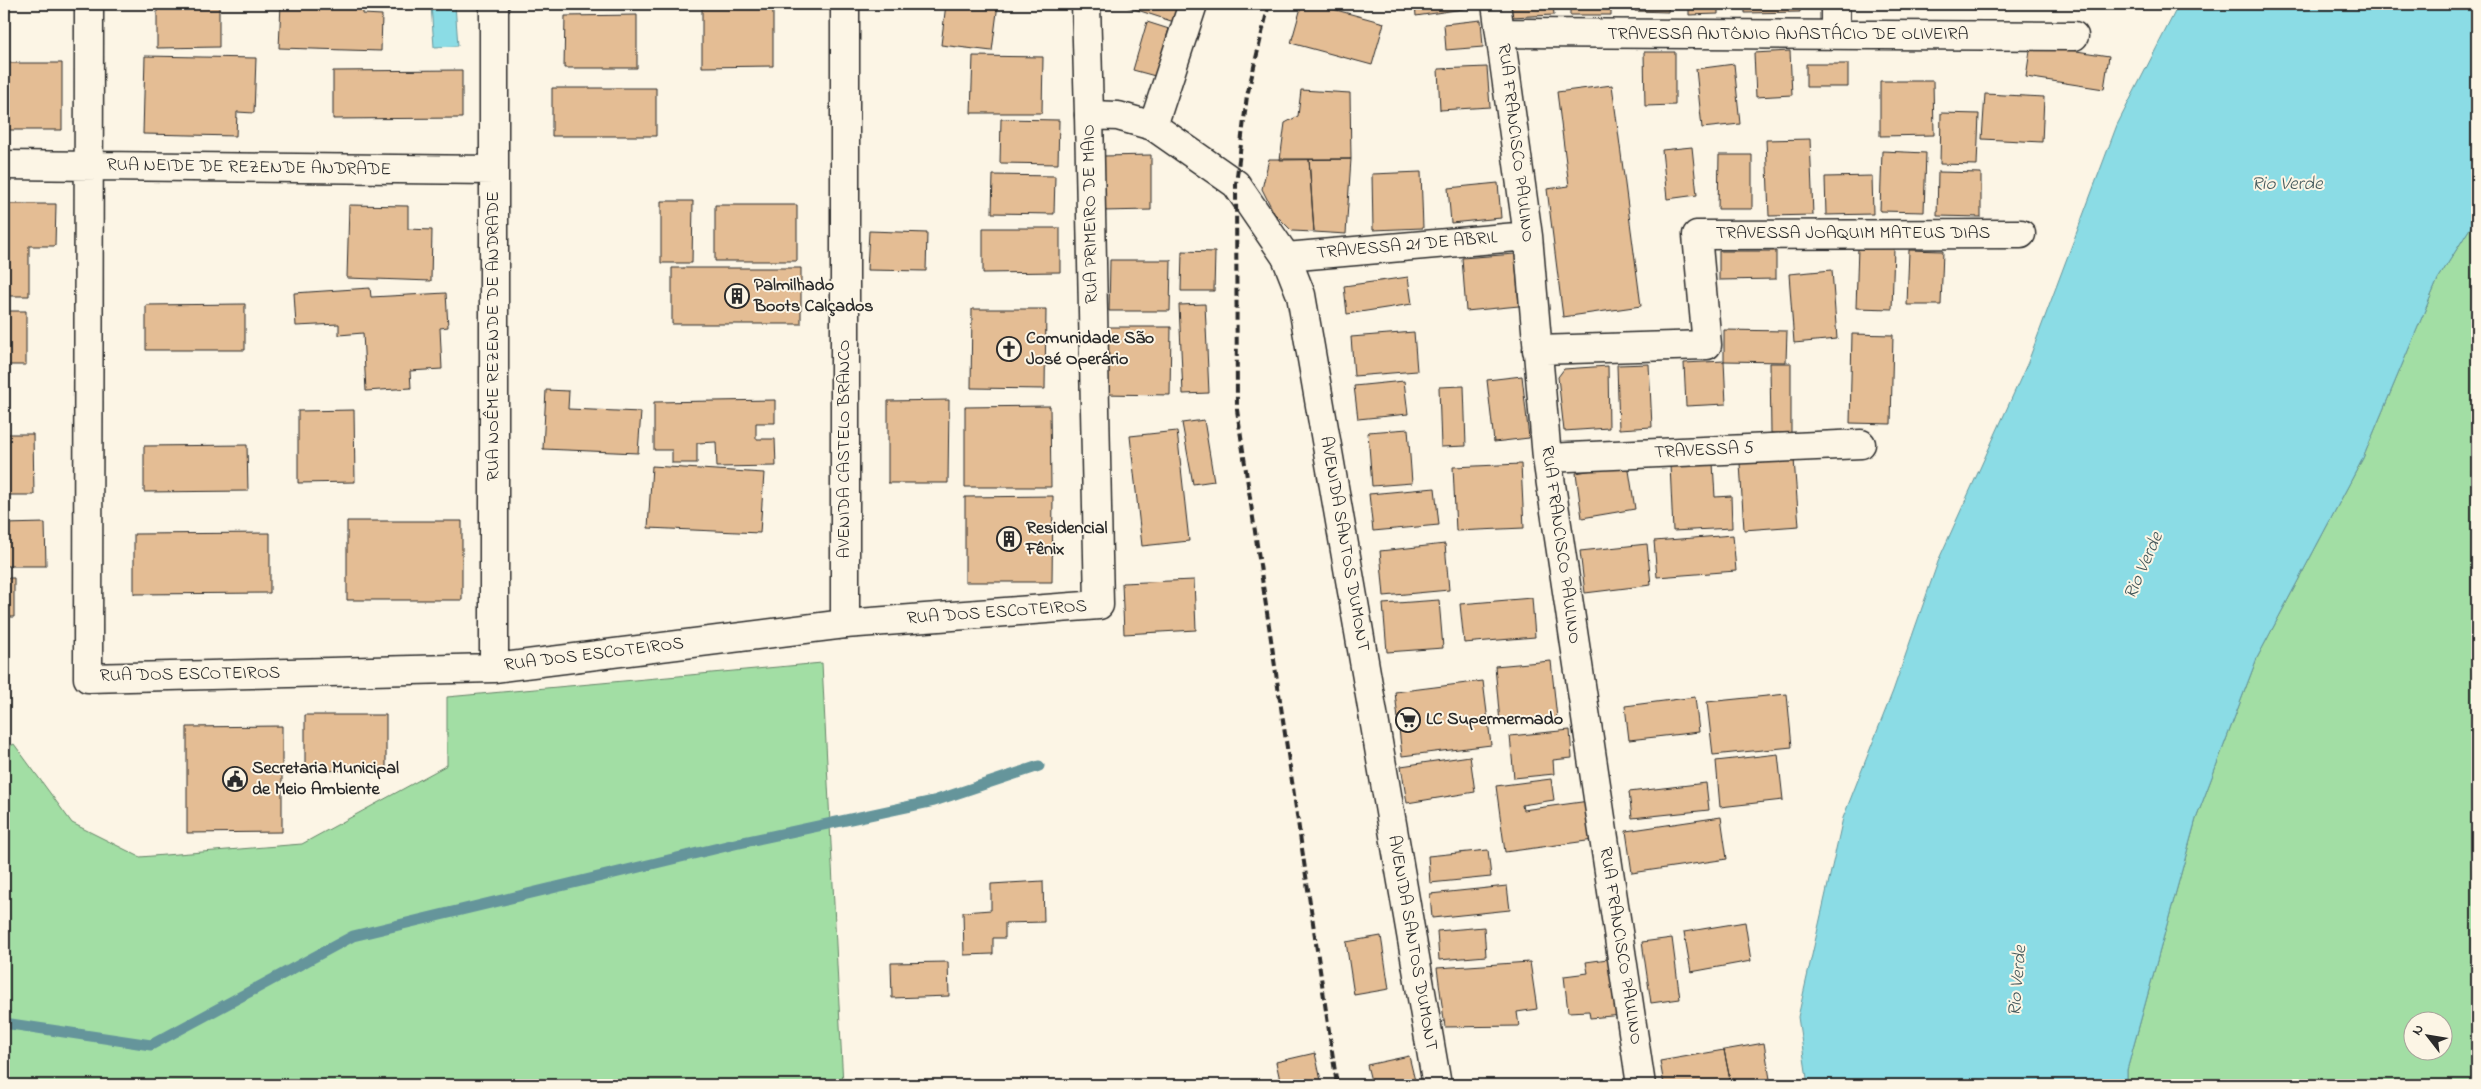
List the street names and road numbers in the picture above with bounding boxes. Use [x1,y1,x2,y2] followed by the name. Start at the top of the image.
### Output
[1607,22,1969,48] street label: TRAVESSA ANTÔNIO ANASTÁCIO DE OLIVEIRA
[1490,42,1540,244] street label: RUA FRANCISCO PAULINO
[1076,124,1106,304] street label: RUA PRIMEIRO DE MAIO
[106,153,392,183] street label: RUA NEIDE DE REZENDE ANDRADE
[481,191,507,481] street label: RUA NOÊME REZENDE DE ANDRADE
[1716,221,1990,247] street label: TRAVESSA JOAQUIM MATEUS DIAS
[1316,225,1499,267] street label: TRAVESSA 21 DE ABRIL
[832,340,858,558] street label: AVENIDA CASTELO BRANCO
[1312,434,1376,654] street label: AVENIDA SANTOS DUMONT
[1654,435,1754,467] street label: TRAVESSA 5
[1533,444,1587,646] street label: RUA FRANCISCO PAULINO
[906,594,1088,632] street label: RUA DOS ESCOTEIROS
[503,631,685,679] street label: RUA DOS ESCOTEIROS
[99,660,281,690] street label: RUA DOS ESCOTEIROS
[1380,833,1444,1053] street label: AVENIDA SANTOS DUMONT
[1592,845,1648,1047] street label: RUA FRANCISCO PAULINO

